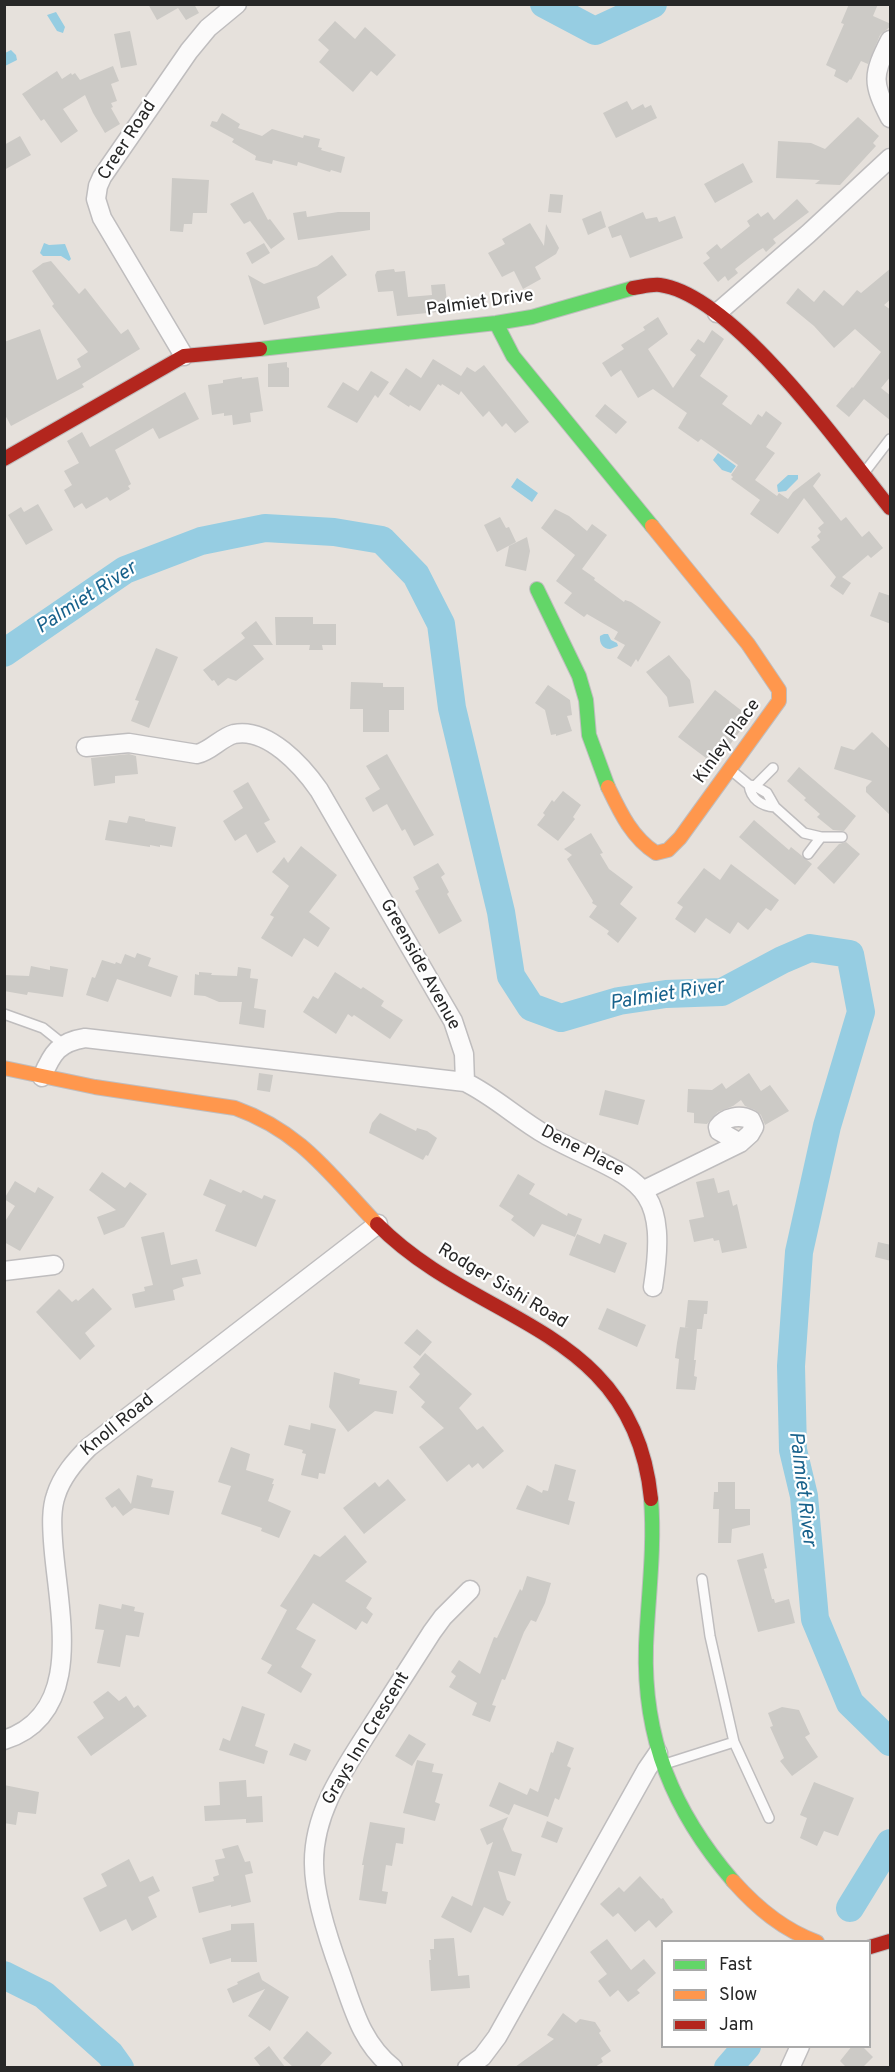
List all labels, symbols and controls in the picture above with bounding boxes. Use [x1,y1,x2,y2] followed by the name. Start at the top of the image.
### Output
[94,97,162,185] street label: Creer Road
[425,286,535,322] street label: Palmiet Drive
[32,558,142,640] water label: Palmiet River
[690,696,766,788] street label: Kinley Place
[374,896,464,1034] street label: Greenside Avenue
[608,975,726,1017] water label: Palmiet River
[537,1122,627,1182] street label: Dene Place
[433,1240,571,1334] street label: Rodger Sishi Road
[77,1390,159,1462] street label: Knoll Road
[782,1430,820,1548] water label: Palmiet River
[319,1668,415,1810] street label: Grays Inn Crescent
[661,1940,871,2048] legend
[719,1954,752,1977] text: Fast
[719,1984,757,2007] text: Slow
[719,2014,754,2037] text: Jam

